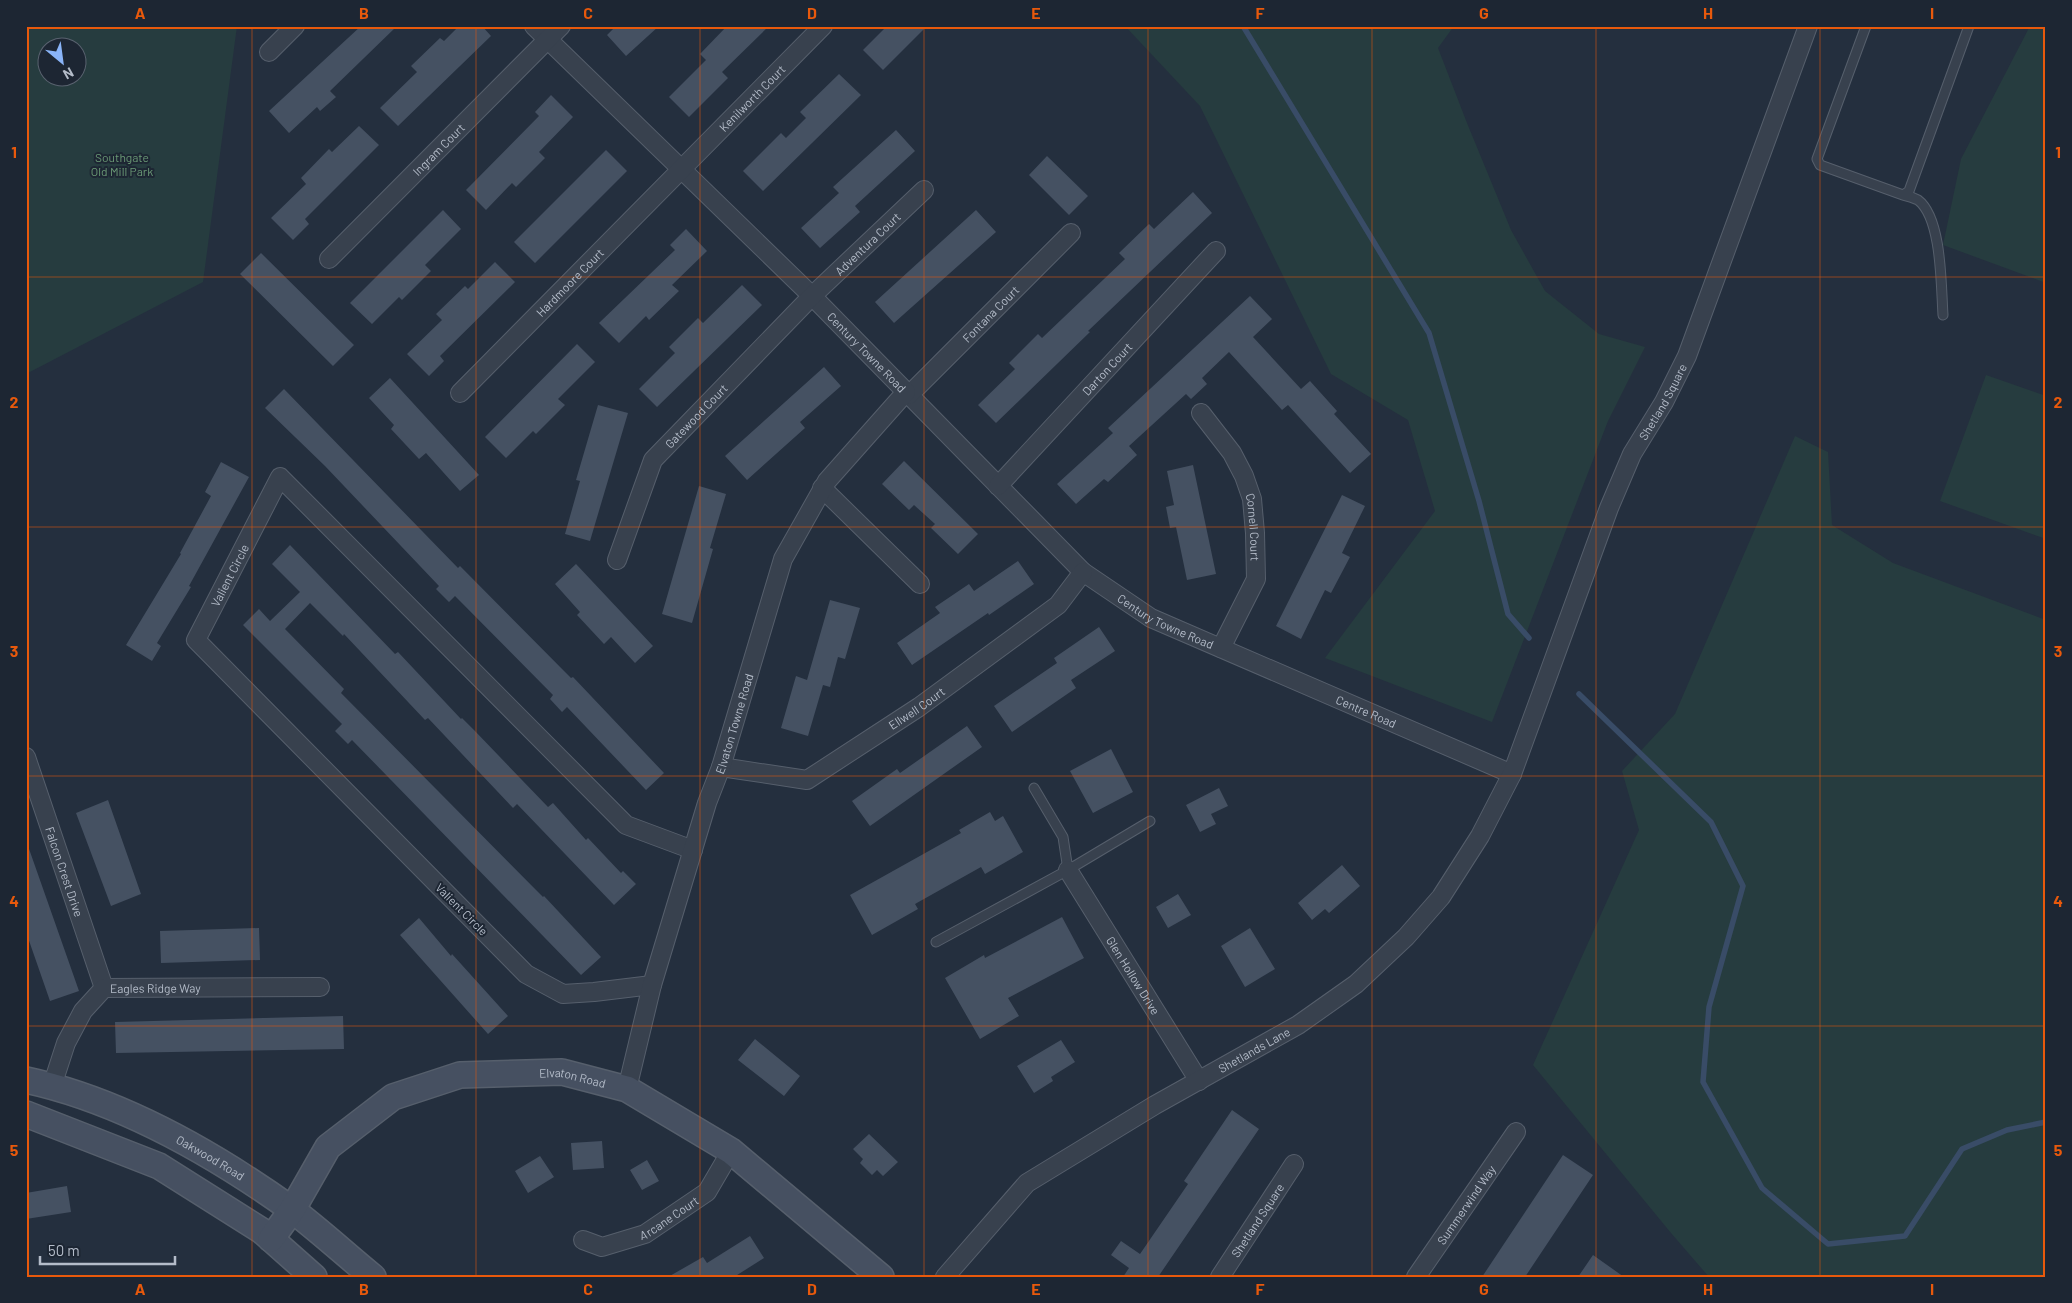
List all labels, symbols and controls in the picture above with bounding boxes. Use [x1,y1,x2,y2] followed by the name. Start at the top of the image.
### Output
[135,3,146,22] text: A
[359,3,369,22] text: B
[583,3,593,22] text: C
[807,3,817,22] text: D
[1031,3,1041,22] text: E
[1256,3,1265,22] text: F
[1479,3,1489,22] text: G
[1703,3,1713,22] text: H
[1930,3,1934,22] text: I
[38,38,88,88] north arrow
[716,62,788,134] street label: Kenilworth Court
[60,64,77,83] text: N
[409,120,467,178] street label: Ingram Court
[11,142,17,161] text: 1
[2055,142,2061,161] text: 1
[91,150,153,178] park label: Southgate Old Mill Park
[832,209,903,278] street label: Adventura Court
[533,245,606,319] street label: Hardmoore Court
[959,283,1021,345] street label: Fontana Court
[825,309,909,395] street label: Century Towne Road
[1079,339,1135,398] street label: Darton Court
[1636,361,1689,442] street label: Shetland Square
[662,381,730,451] street label: Gatewood Court
[10,392,19,411] text: 2
[2054,392,2063,411] text: 2
[1243,491,1263,561] street label: Cornell Court
[208,542,251,609] street label: Valient Circle
[1115,591,1216,651] street label: Century Towne Road
[10,641,18,660] text: 3
[2054,641,2062,660] text: 3
[712,672,756,776] street label: Elvaton Towne Road
[886,684,947,732] street label: Ellwell Court
[1334,692,1399,730] street label: Centre Road
[43,825,86,919] street label: Falcon Crest Drive
[433,880,491,938] street label: Valient Circle
[9,891,19,910] text: 4
[2053,891,2063,910] text: 4
[1104,934,1163,1017] street label: Glen Hollow Drive
[110,981,201,995] street label: Eagles Ridge Way
[1216,1024,1292,1075] street label: Shetlands Lane
[539,1065,607,1090] street label: Elvaton Road
[174,1132,247,1183] street label: Oakwood Road
[10,1140,19,1159] text: 5
[2054,1140,2063,1159] text: 5
[1434,1162,1498,1247] street label: Summerwind Way
[1228,1181,1286,1260] street label: Shetland Square
[638,1193,701,1242] street label: Arcane Court
[40,1233,175,1265] scale bar
[48,1241,80,1259] text: 50 m
[135,1279,146,1298] text: A
[359,1279,369,1298] text: B
[583,1279,593,1298] text: C
[807,1279,817,1298] text: D
[1031,1279,1041,1298] text: E
[1256,1279,1265,1298] text: F
[1479,1279,1489,1298] text: G
[1703,1279,1713,1298] text: H
[1930,1279,1934,1298] text: I

